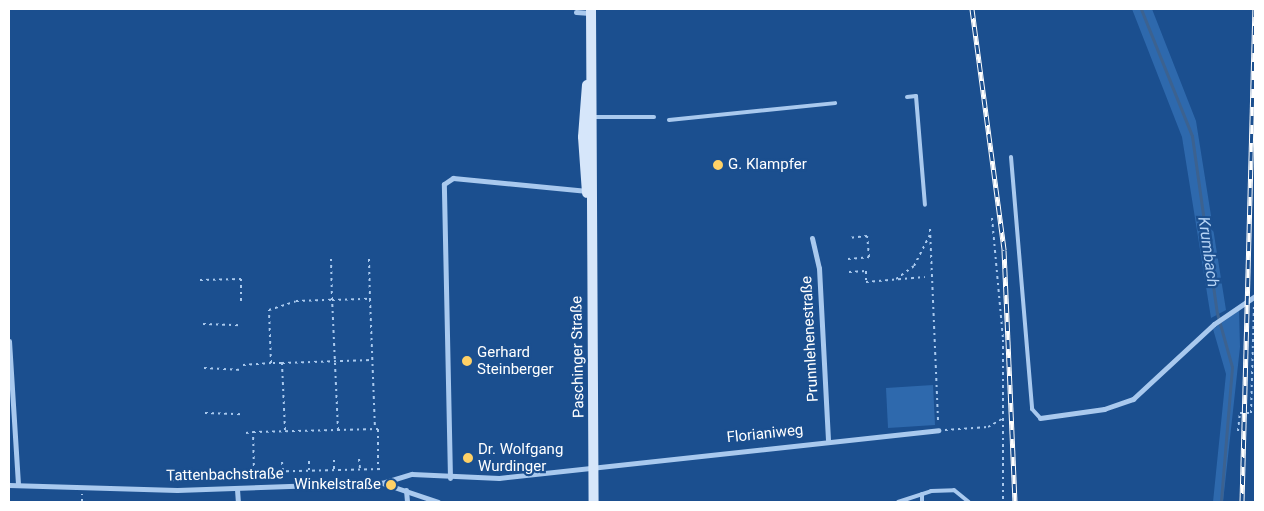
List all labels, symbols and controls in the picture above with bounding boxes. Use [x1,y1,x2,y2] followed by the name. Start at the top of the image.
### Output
[728,156,807,174] place label: G. Klampfer
[712,159,724,171] marker: G. Klampfer
[1194,216,1222,288] water label: Krumbach
[798,276,822,402] street label: Prunnlehenestraße
[568,296,588,418] street label: Paschinger Straße
[477,343,553,378] place label: Gerhard Steinberger
[461,355,473,367] marker: Gerhard Steinberger
[726,421,804,447] street label: Florianiweg
[478,440,563,475] place label: Dr. Wolfgang Wurdinger
[462,452,474,464] marker: Dr. Wolfgang Wurdinger
[166,465,284,485] street label: Tattenbachstraße
[294,476,381,494] place label: Winkelstraße
[385,479,397,491] marker: Winkelstraße

